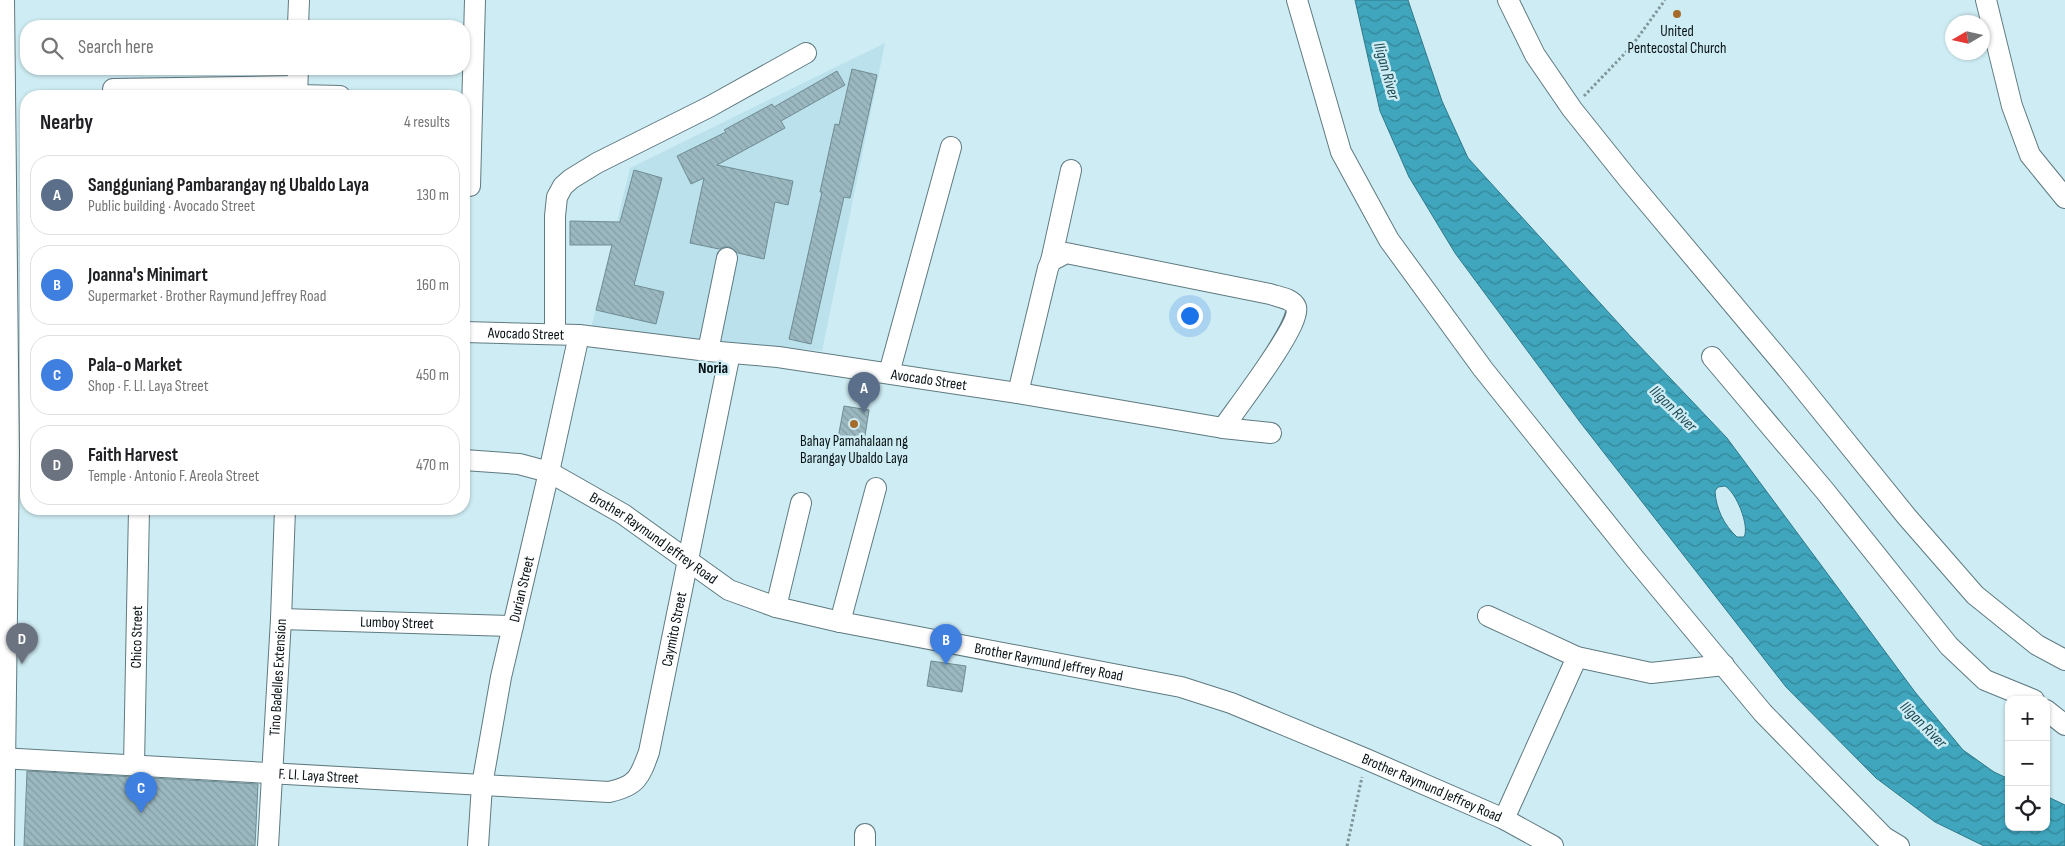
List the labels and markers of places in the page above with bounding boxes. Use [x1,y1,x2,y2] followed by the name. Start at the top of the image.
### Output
[1671,8,1683,20] marker: United Pentecostal Church
[1628,22,1726,58] place label: United Pentecostal Church
[848,372,880,413] pin: A
[848,418,860,430] marker: Bahay Pamahalaan ng Barangay Ubaldo Laya
[800,432,908,468] place label: Bahay Pamahalaan ng Barangay Ubaldo Laya
[6,623,38,664] pin: D
[930,624,962,665] pin: B
[125,772,157,813] pin: C

